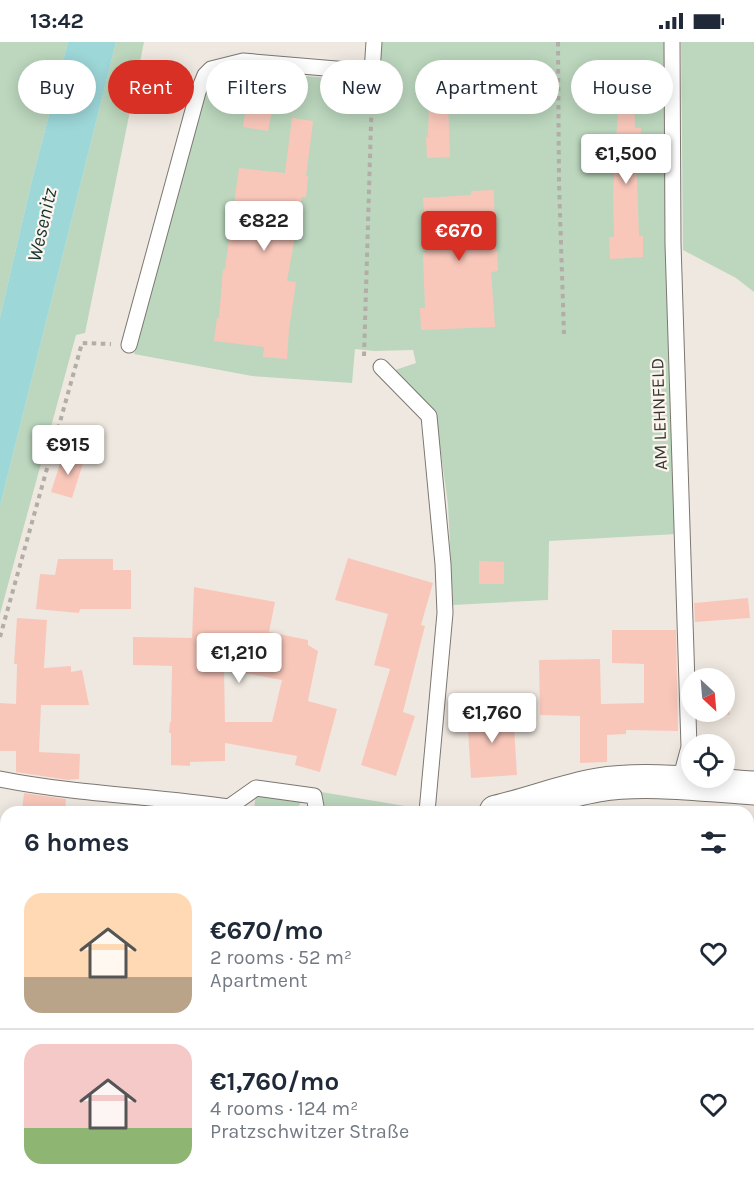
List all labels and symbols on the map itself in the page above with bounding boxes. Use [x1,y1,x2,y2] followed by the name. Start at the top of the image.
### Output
[577,134,675,185] pin: €1,500
[22,185,62,264] water label: Wesenitz
[228,201,300,252] pin: €822
[423,211,495,262] pin: €670
[646,357,672,471] street label: AM LEHNFELD
[32,425,104,476] pin: €915
[190,633,288,684] pin: €1,210
[681,668,735,722] north arrow
[443,693,541,744] pin: €1,760

